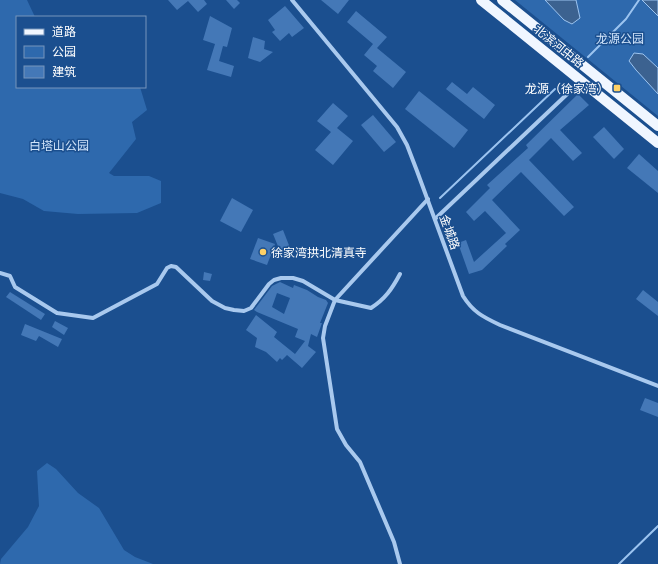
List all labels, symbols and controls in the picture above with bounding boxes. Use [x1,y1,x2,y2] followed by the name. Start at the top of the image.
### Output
[16,16,146,88] legend
[531,21,587,71] street label: 北滨河中路
[52,24,76,39] text: 道路
[596,31,644,46] park label: 龙源公园
[52,44,76,59] text: 公园
[52,64,76,79] text: 建筑
[525,81,609,96] place label: 龙源（徐家湾）
[612,83,622,93] marker: 龙源（徐家湾）
[29,138,89,153] park label: 白塔山公园
[437,213,463,251] street label: 金城路
[271,245,367,260] place label: 徐家湾拱北清真寺
[258,247,268,257] marker: 徐家湾拱北清真寺

